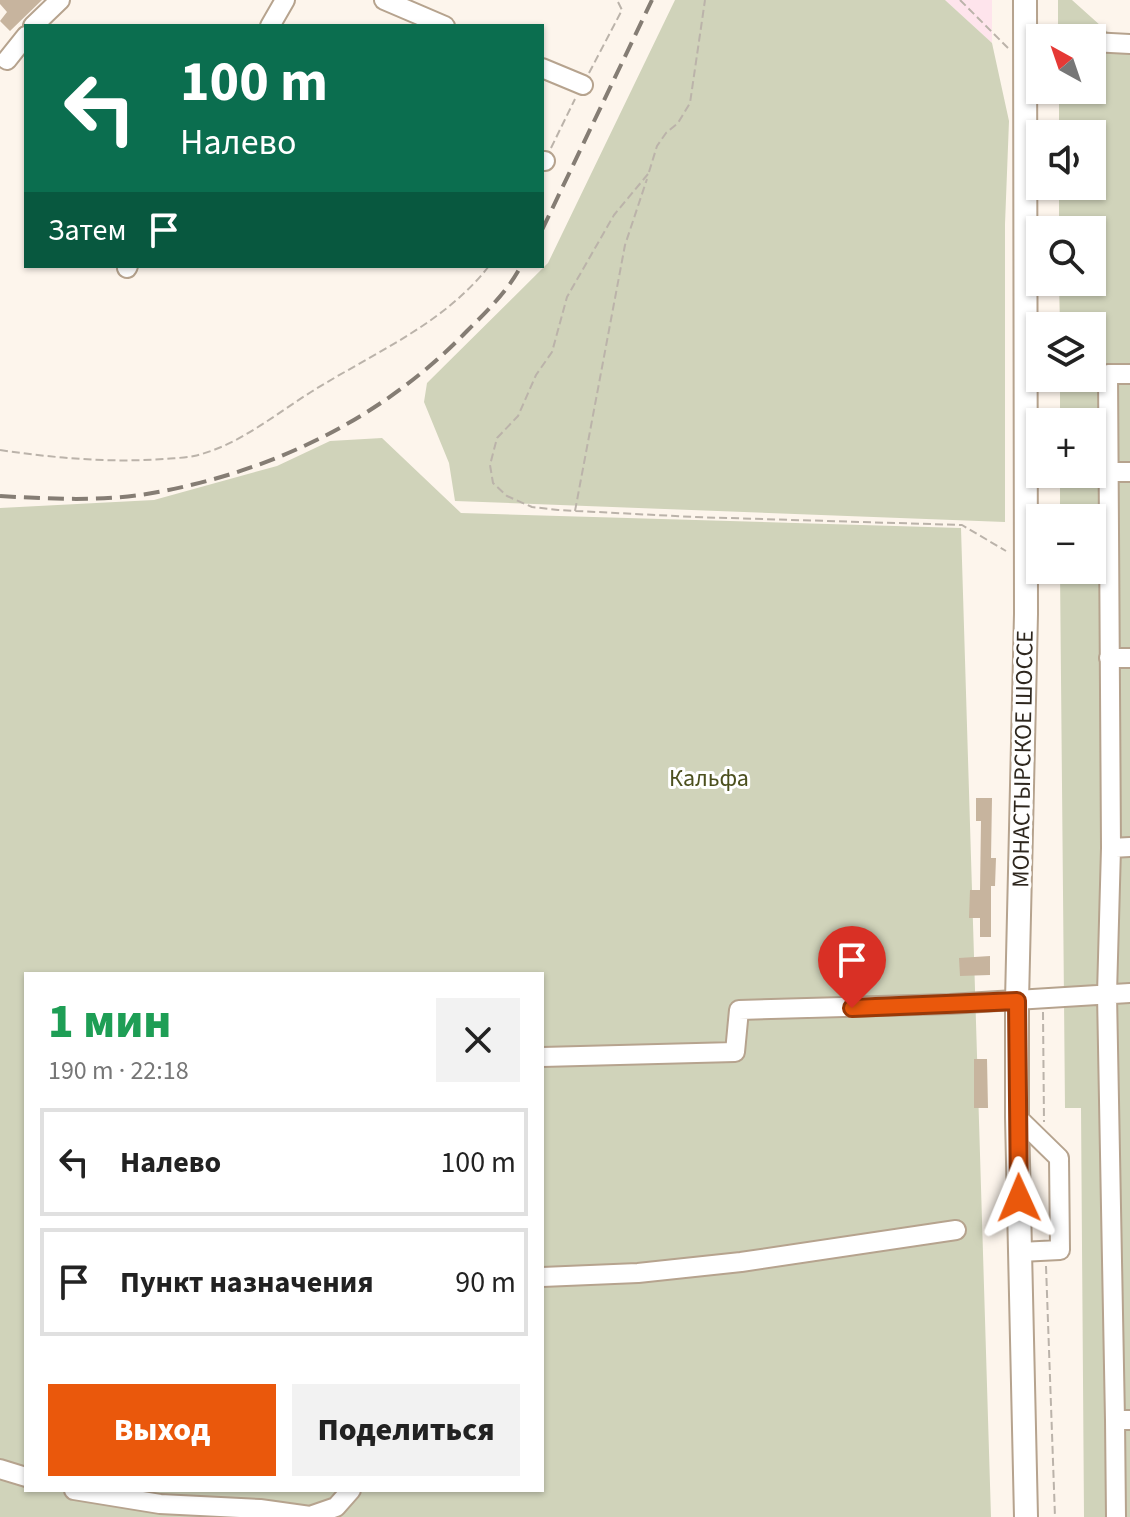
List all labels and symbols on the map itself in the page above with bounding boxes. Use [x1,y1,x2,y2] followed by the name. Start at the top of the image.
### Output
[1026,24,1106,104] north arrow
[1003,630,1043,888] street label: МОНАСТЫРСКОЕ ШОССЕ
[669,761,749,796] park label: Кальфа
[818,926,886,1008] pin
[977,1156,1061,1240] position arrow

